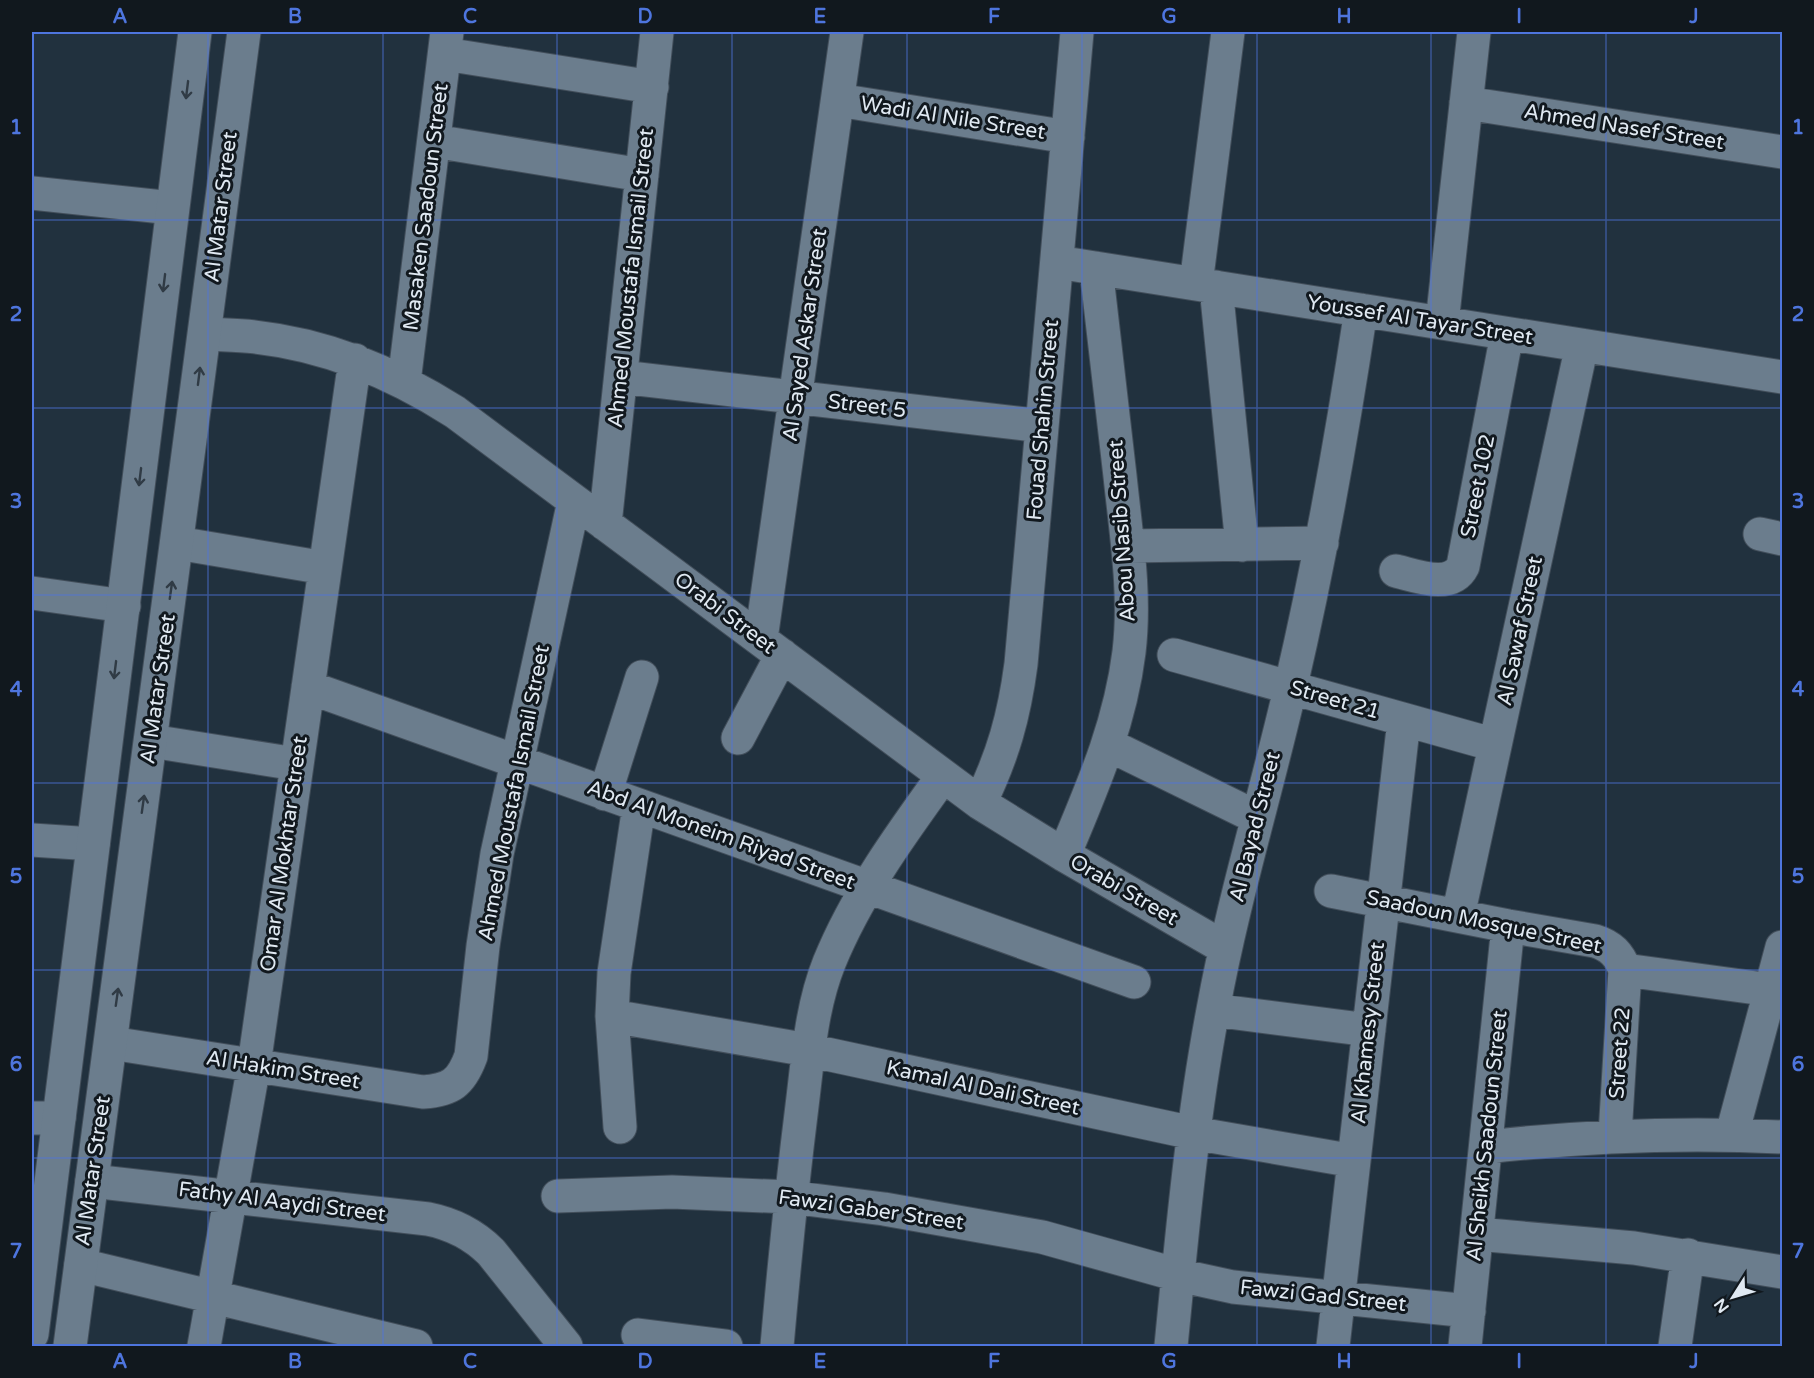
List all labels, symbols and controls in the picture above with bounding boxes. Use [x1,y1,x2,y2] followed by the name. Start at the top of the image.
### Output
[113,5,128,29] text: A
[288,5,302,29] text: B
[463,5,477,29] text: C
[637,5,653,29] text: D
[814,5,827,29] text: E
[988,5,1000,29] text: F
[1161,5,1177,29] text: G
[1336,5,1352,29] text: H
[1516,5,1522,29] text: I
[1688,5,1699,29] text: J
[182,79,193,99] one-way arrow
[398,82,454,332] street label: Masaken Saadoun Street
[859,91,1047,145] street label: Wadi Al Nile Street
[1522,99,1726,155] street label: Ahmed Nasef Street
[10,116,22,140] text: 1
[1792,116,1804,140] text: 1
[603,127,659,429] street label: Ahmed Moustafa Ismail Street
[199,130,243,284] street label: Al Matar Street
[778,227,832,443] street label: Al Sayed Askar Street
[158,273,169,293] one-way arrow
[1305,290,1535,350] street label: Youssef Al Tayar Street
[10,303,22,327] text: 2
[1792,303,1804,327] text: 2
[1022,318,1064,522] street label: Fouad Shahin Street
[194,366,205,386] one-way arrow
[826,389,908,423] street label: Street 5
[1456,432,1500,540] street label: Street 102
[1103,439,1141,623] street label: Abou Nasib Street
[134,466,145,486] one-way arrow
[10,490,22,514] text: 3
[1792,490,1804,514] text: 3
[1492,554,1548,708] street label: Al Sawaf Street
[669,567,781,659] street label: Orabi Street
[166,580,177,600] one-way arrow
[135,612,181,766] street label: Al Matar Street
[473,643,555,943] street label: Ahmed Moustafa Ismail Street
[110,660,121,680] one-way arrow
[1287,675,1383,725] street label: Street 21
[10,678,23,702] text: 4
[1792,678,1805,702] text: 4
[255,735,313,973] street label: Omar Al Mokhtar Street
[1224,749,1286,905] street label: Al Bayad Street
[584,775,858,895] street label: Abd Al Moneim Riyad Street
[137,794,148,814] one-way arrow
[1065,849,1183,931] street label: Orabi Street
[10,865,22,889] text: 5
[1792,865,1804,889] text: 5
[1364,885,1604,959] street label: Saadoun Mosque Street
[1346,941,1390,1125] street label: Al Khamesy Street
[111,988,122,1008] one-way arrow
[1604,1006,1636,1100] street label: Street 22
[1461,1009,1513,1263] street label: Al Sheikh Saadoun Street
[204,1046,362,1094] street label: Al Hakim Street
[10,1053,22,1077] text: 6
[1792,1053,1804,1077] text: 6
[884,1055,1082,1121] street label: Kamal Al Dali Street
[70,1094,116,1248] street label: Al Matar Street
[177,1177,387,1227] street label: Fathy Al Aaydi Street
[777,1185,965,1235] street label: Fawzi Gaber Street
[10,1240,22,1264] text: 7
[1792,1240,1804,1264] text: 7
[1703,1267,1763,1327] north arrow
[1239,1275,1407,1317] street label: Fawzi Gad Street
[1710,1294,1734,1317] text: N
[113,1350,128,1374] text: A
[288,1350,302,1374] text: B
[463,1350,477,1374] text: C
[637,1350,653,1374] text: D
[814,1350,827,1374] text: E
[988,1350,1000,1374] text: F
[1161,1350,1177,1374] text: G
[1336,1350,1352,1374] text: H
[1516,1350,1522,1374] text: I
[1688,1350,1699,1374] text: J

